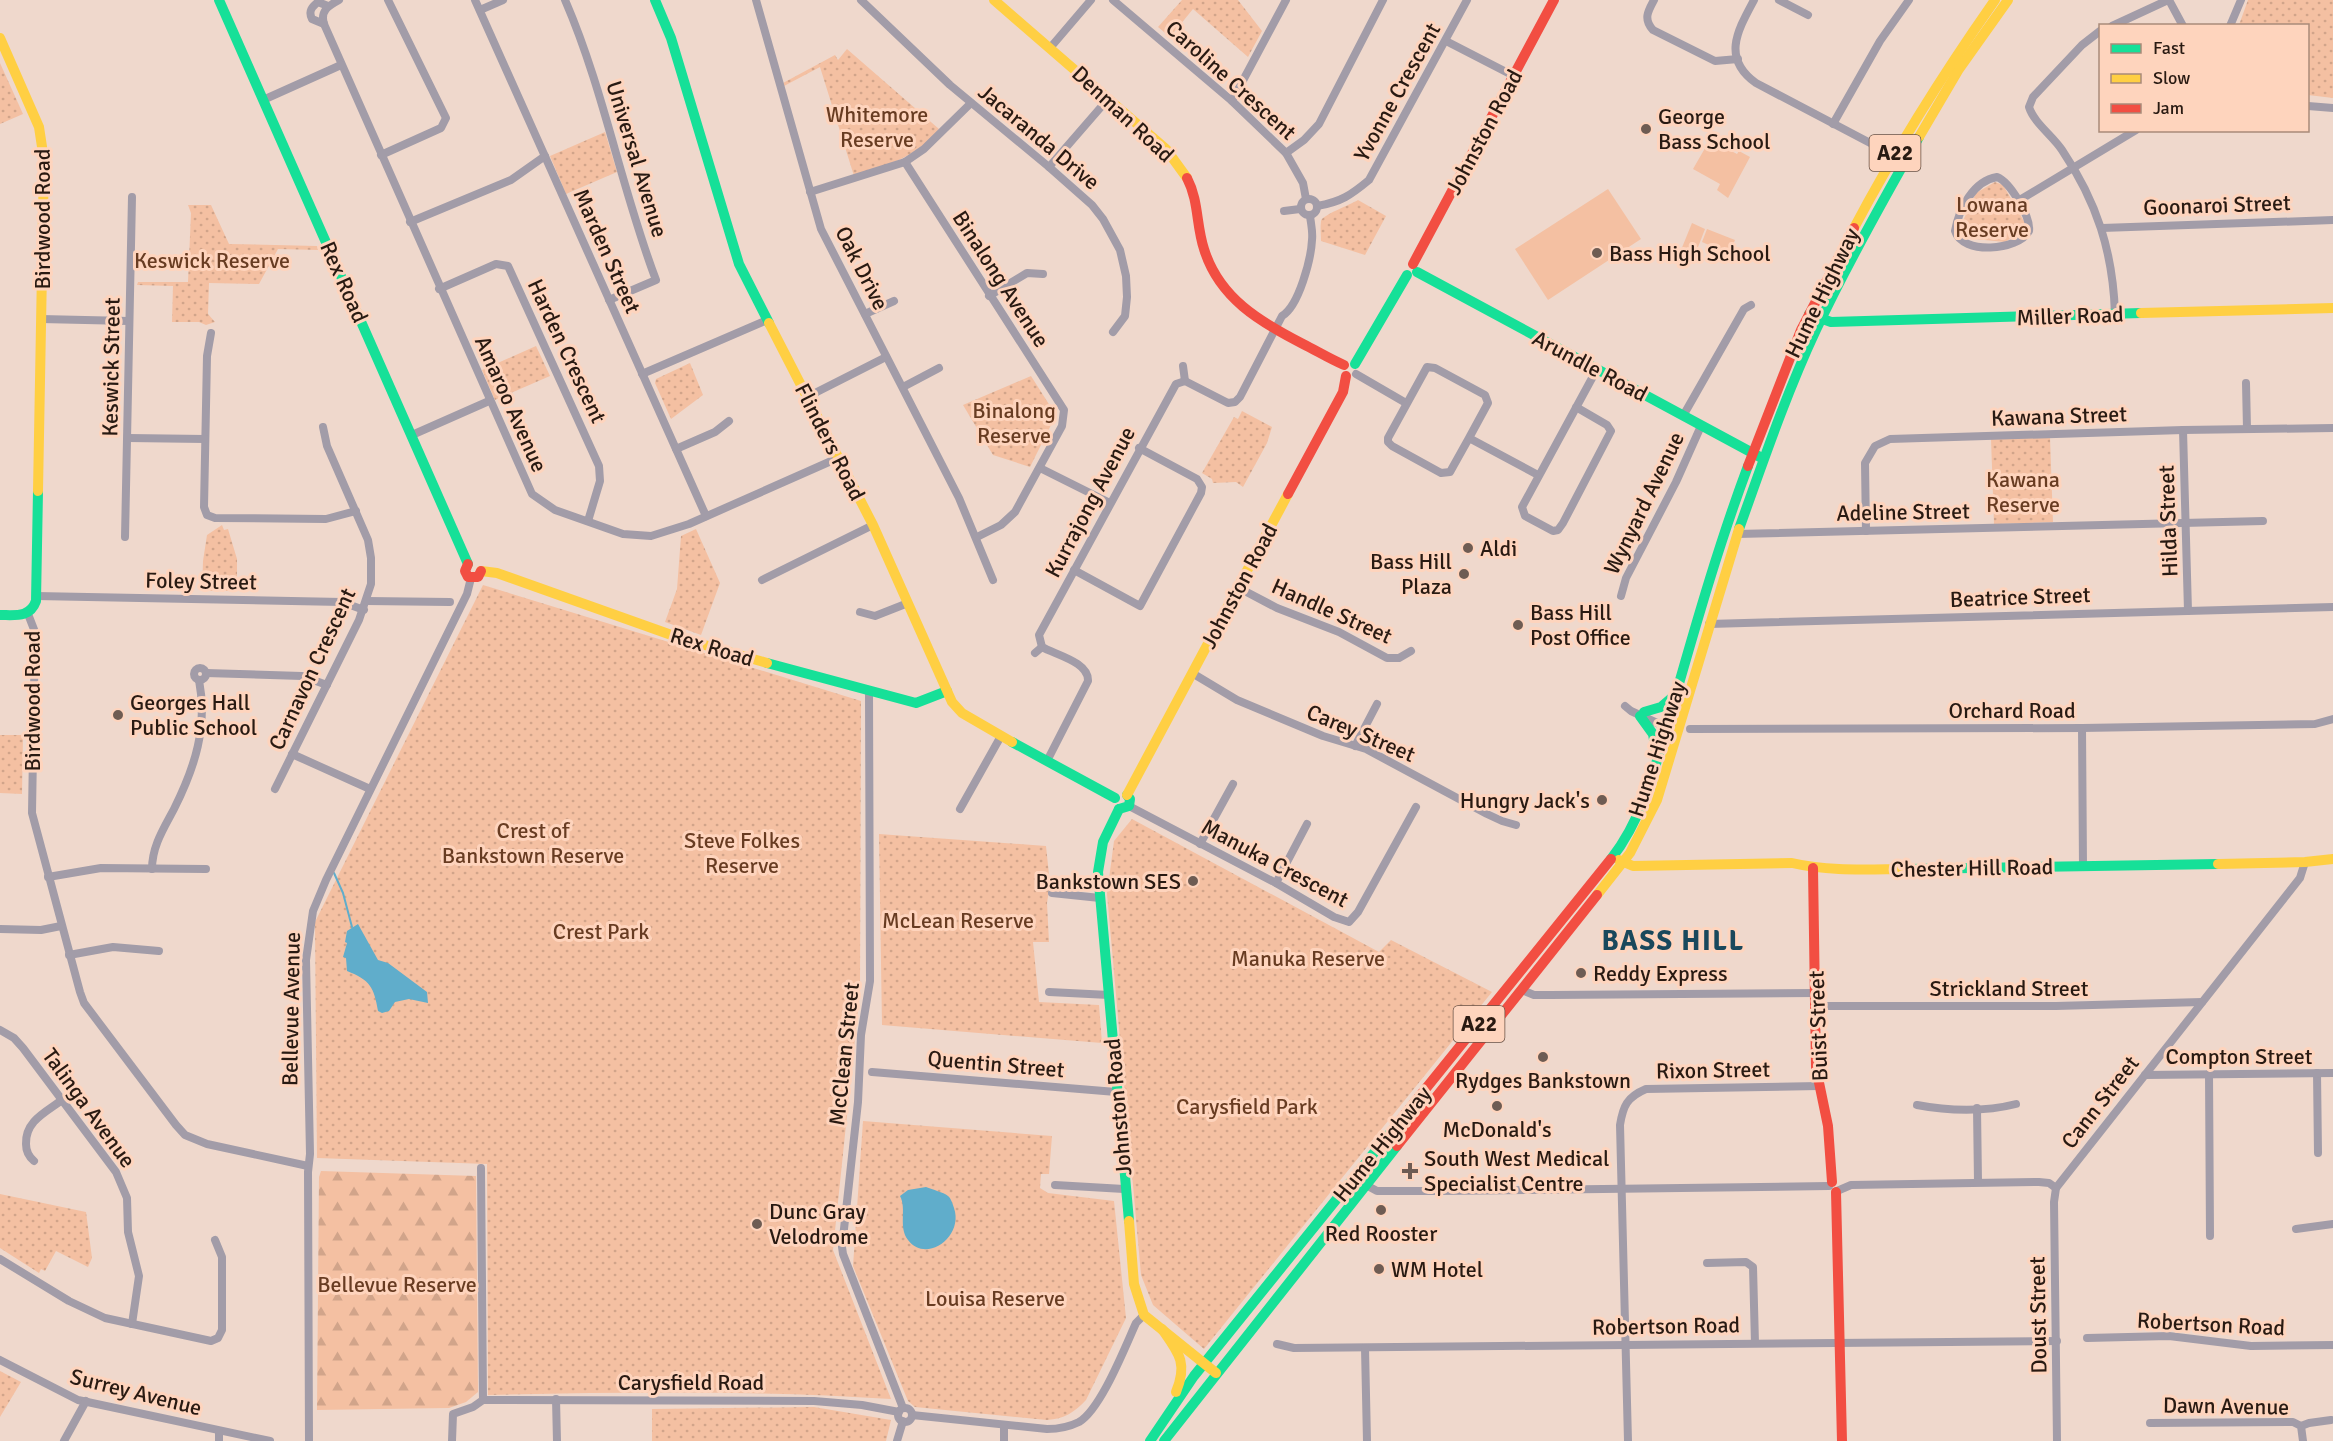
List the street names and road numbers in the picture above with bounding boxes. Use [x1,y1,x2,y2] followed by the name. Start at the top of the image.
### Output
[1160,14,1302,146] street label: Caroline Crescent
[1348,18,1446,166] street label: Yvonne Crescent
[1066,60,1180,168] street label: Denman Road
[1440,65,1528,199] street label: Johnston Road
[600,78,674,240] street label: Universal Avenue
[973,79,1105,195] street label: Jacaranda Drive
[1870,135,1920,171] road number: A22
[29,149,56,289] street label: Birdwood Road
[567,184,647,318] street label: Marden Street
[2143,189,2291,221] street label: Goonaroi Street
[947,206,1055,352] street label: Binalong Avenue
[829,222,895,314] street label: Oak Drive
[1779,223,1865,362] street label: Hume Highway
[314,237,374,327] street label: Rex Road
[522,275,612,428] street label: Harden Crescent
[96,297,126,437] street label: Keswick Street
[2016,301,2124,331] street label: Miller Road
[1528,324,1652,408] street label: Arundle Road
[469,332,553,476] street label: Amaroo Avenue
[789,379,871,505] street label: Flinders Road
[1990,400,2128,432] street label: Kawana Street
[1039,422,1141,582] street label: Kurrajong Avenue
[1598,427,1690,579] street label: Wynyard Avenue
[2153,464,2183,577] street label: Hilda Street
[1836,497,1970,527] street label: Adeline Street
[1195,519,1283,653] street label: Johnston Road
[145,567,257,595] street label: Foley Street
[1268,572,1397,650] street label: Handle Street
[1949,581,2091,613] street label: Beatrice Street
[263,583,362,754] street label: Carnavon Crescent
[667,622,757,672] street label: Rex Road
[19,631,46,771] street label: Birdwood Road
[1622,677,1692,820] street label: Hume Highway
[1948,697,2076,724] street label: Orchard Road
[1303,698,1420,768] street label: Carey Street
[1197,813,1353,913] street label: Manuka Crescent
[1890,853,2054,883] street label: Chester Hill Road
[276,932,306,1086] street label: Bellevue Avenue
[1803,970,1833,1082] street label: Buist Street
[1930,975,2089,1002] street label: Strickland Street
[823,981,865,1127] street label: McClean Street
[1454,1006,1504,1042] road number: A22
[1099,1037,1137,1177] street label: Johnston Road
[37,1043,141,1173] street label: Talinga Avenue
[2166,1043,2313,1070] street label: Compton Street
[926,1045,1066,1083] street label: Quentin Street
[2055,1050,2145,1154] street label: Cann Street
[1656,1055,1771,1084] street label: Rixon Street
[1327,1080,1437,1207] street label: Hume Highway
[2023,1256,2053,1374] street label: Doust Street
[2136,1307,2286,1341] street label: Robertson Road
[1592,1311,1740,1341] street label: Robertson Road
[67,1363,205,1421] street label: Surrey Avenue
[618,1369,764,1396] street label: Carysfield Road
[2163,1391,2289,1421] street label: Dawn Avenue

